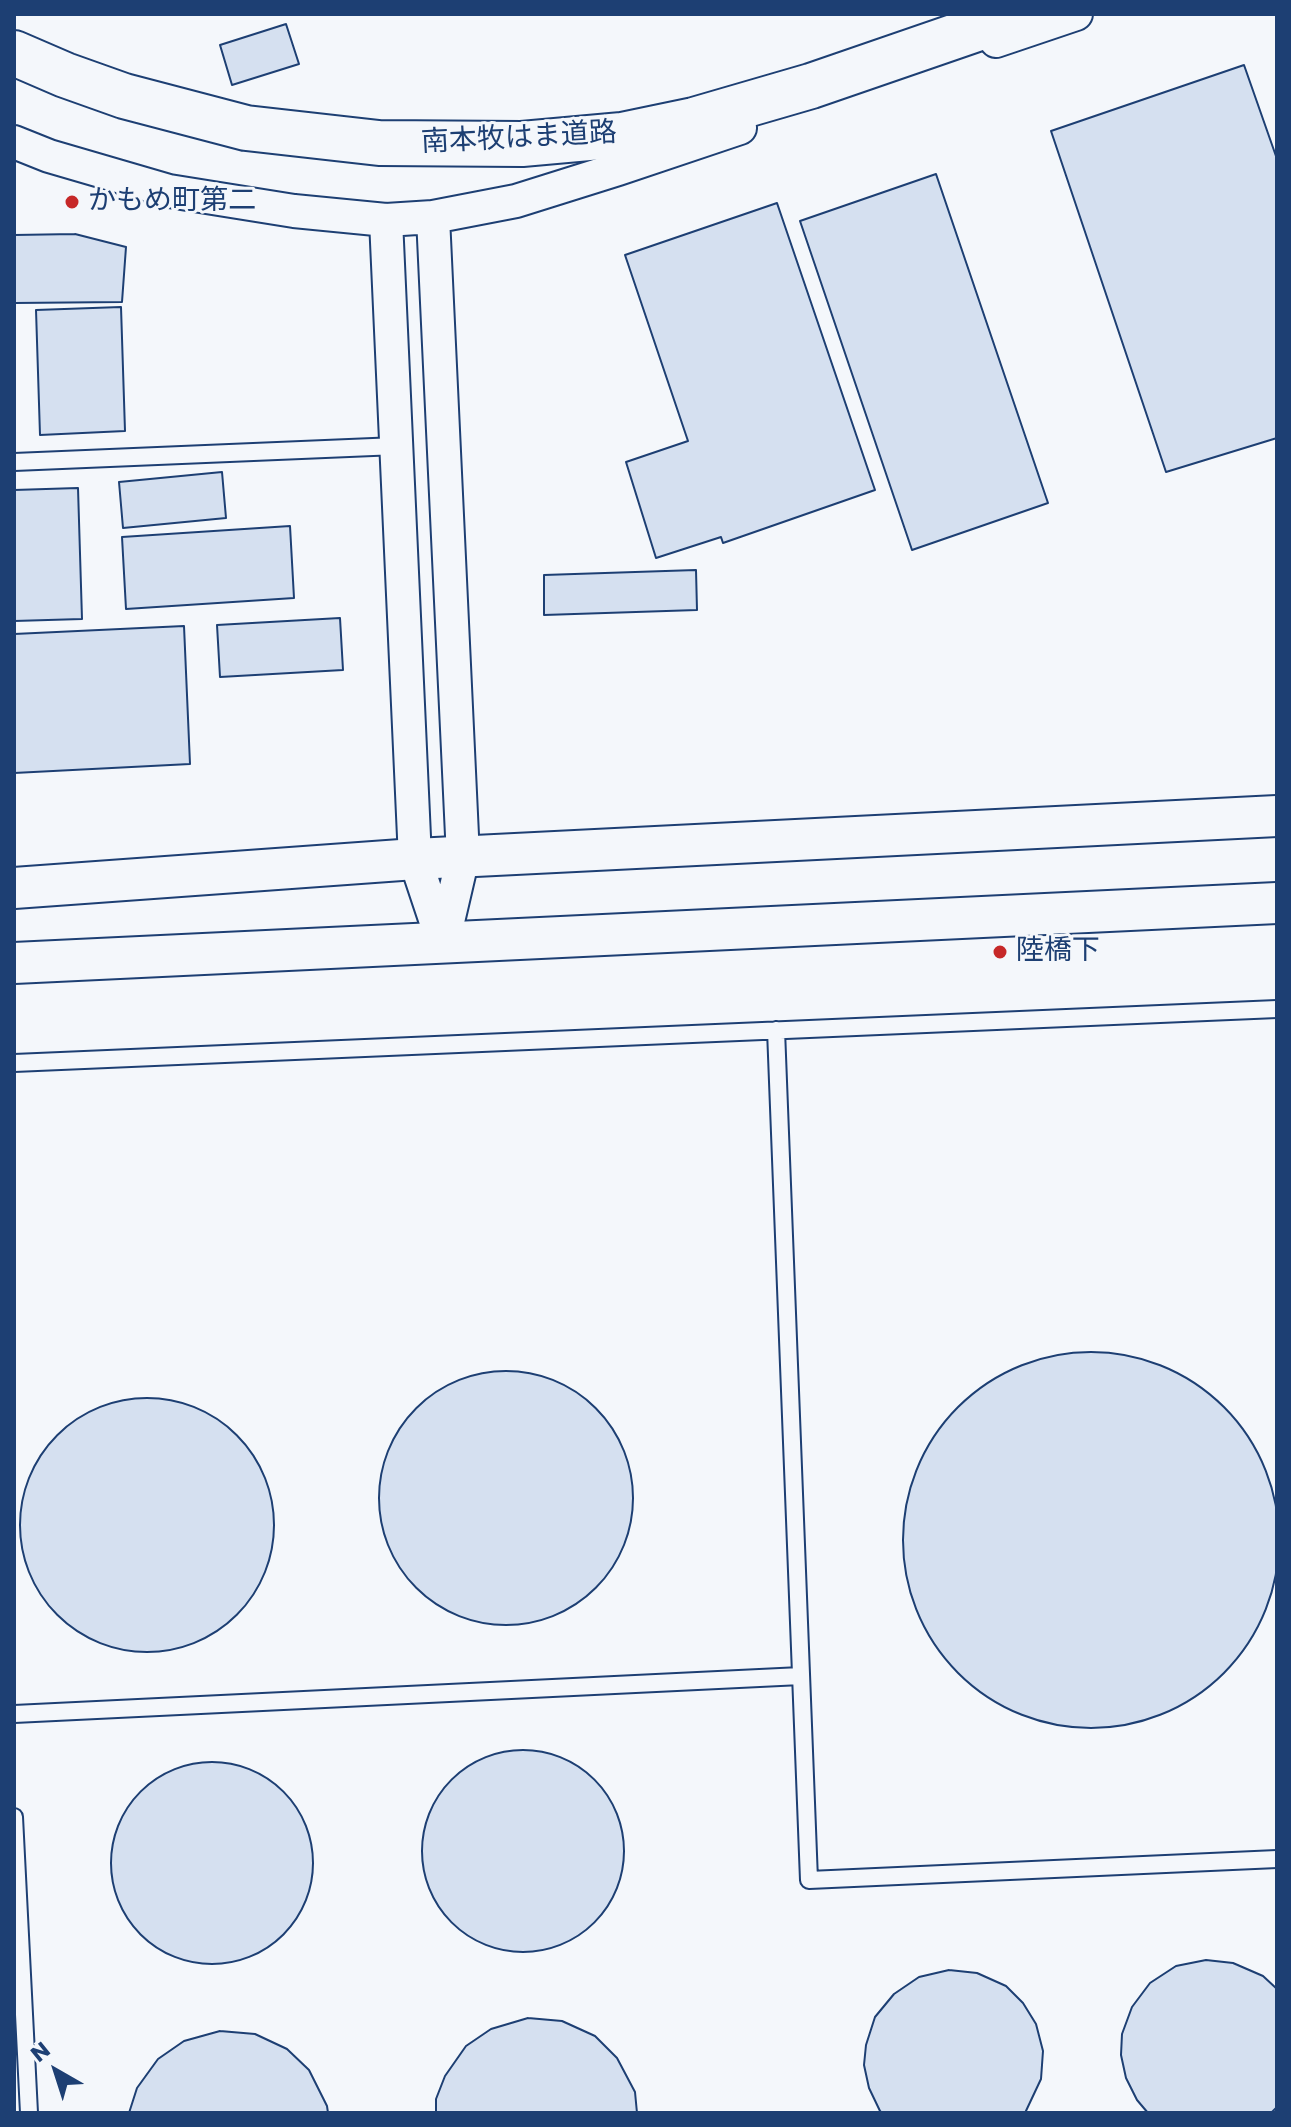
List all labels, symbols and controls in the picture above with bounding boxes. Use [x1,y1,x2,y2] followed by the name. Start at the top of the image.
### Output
[420,117,618,161] street label: 南本牧はま道路
[88,185,256,219] place label: かもめ町第二
[63,193,81,211] marker: かもめ町第二
[1016,935,1100,969] place label: 陸橋下
[991,943,1009,961] marker: 陸橋下
[16,2031,96,2111] north arrow
[24,2035,57,2069] text: N

